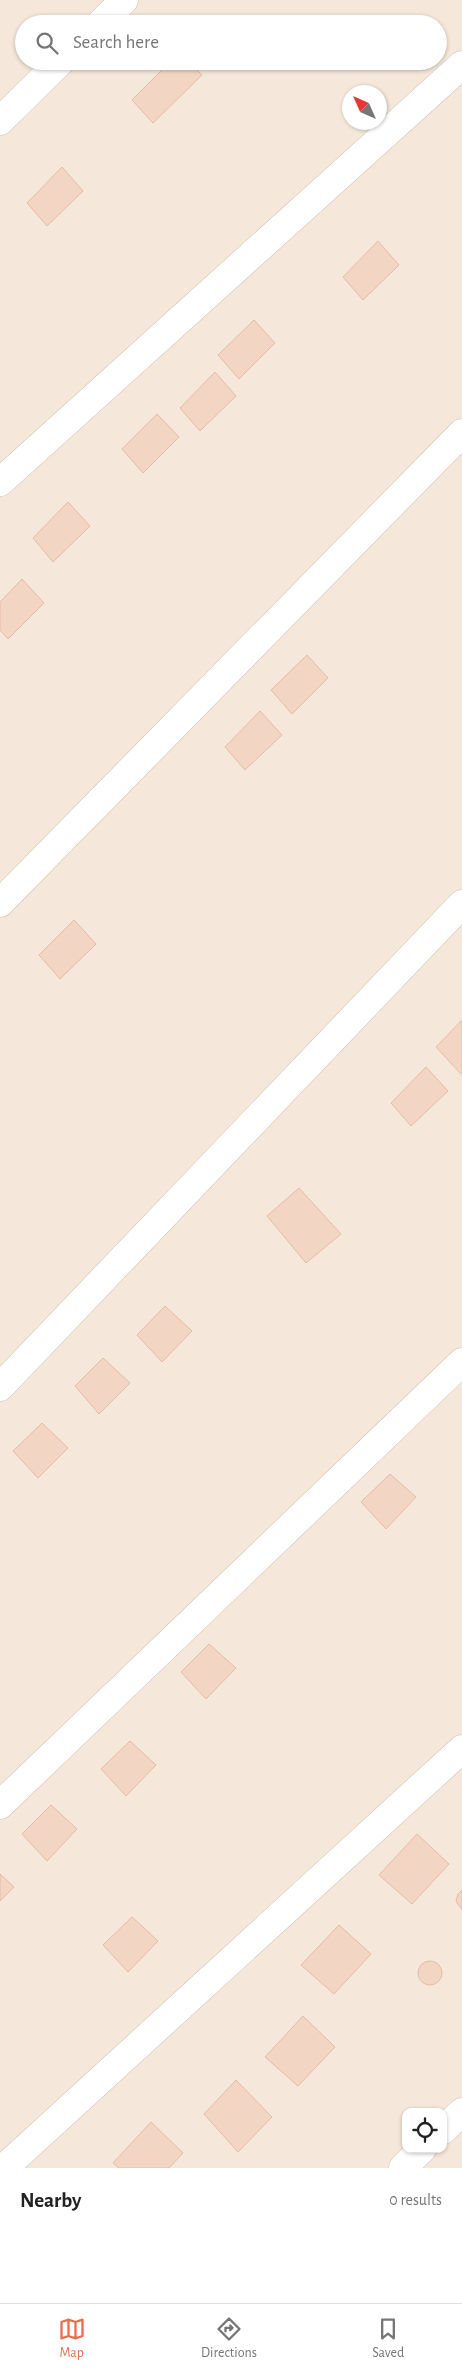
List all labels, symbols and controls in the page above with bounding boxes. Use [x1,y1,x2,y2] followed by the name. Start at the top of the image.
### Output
[15,15,447,70] search box
[33,29,61,57] icon: search
[73,33,159,52] text: Search here
[342,85,387,130] north arrow
[402,2108,447,2153] map controls
[402,2108,447,2153] button: locate
[20,2190,81,2211] text: Nearby
[389,2192,442,2208] text: 0 results
[58,2315,86,2362] tab: Map
[201,2315,257,2362] tab: Directions
[372,2315,404,2362] tab: Saved

